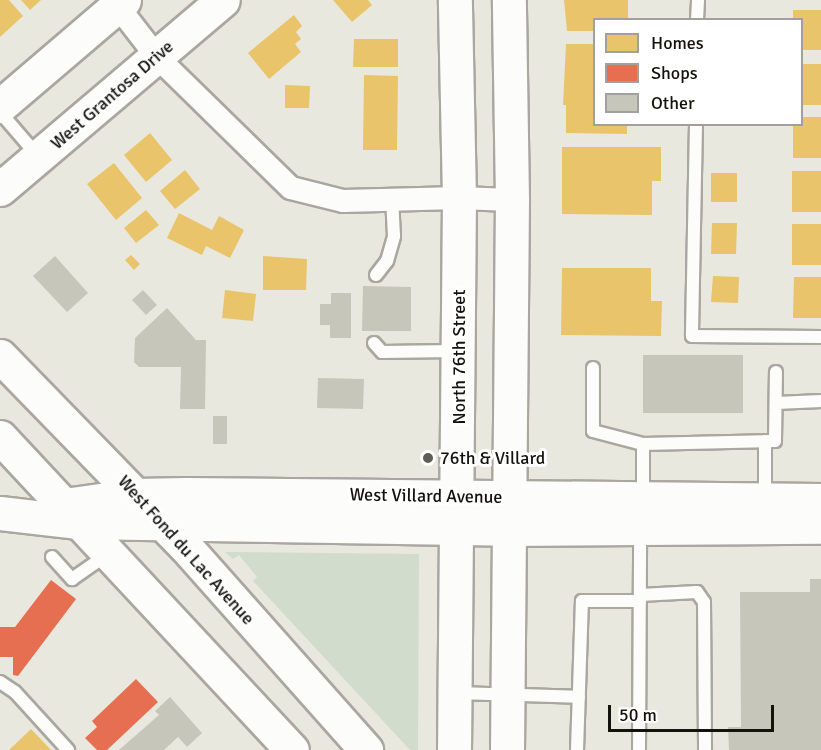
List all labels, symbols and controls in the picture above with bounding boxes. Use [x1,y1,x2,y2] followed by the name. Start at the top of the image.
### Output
[593,18,803,126] legend
[651,32,704,54] text: Homes
[46,36,178,154] street label: West Grantosa Drive
[651,62,698,84] text: Shops
[651,92,695,114] text: Other
[448,289,470,425] street label: North 76th Street
[440,447,545,469] place label: 76th & Villard
[421,451,435,465] marker: 76th & Villard
[113,471,259,629] street label: West Fond du Lac Avenue
[349,484,503,508] street label: West Villard Avenue
[611,693,778,731] scale bar
[619,704,657,726] text: 50 m

